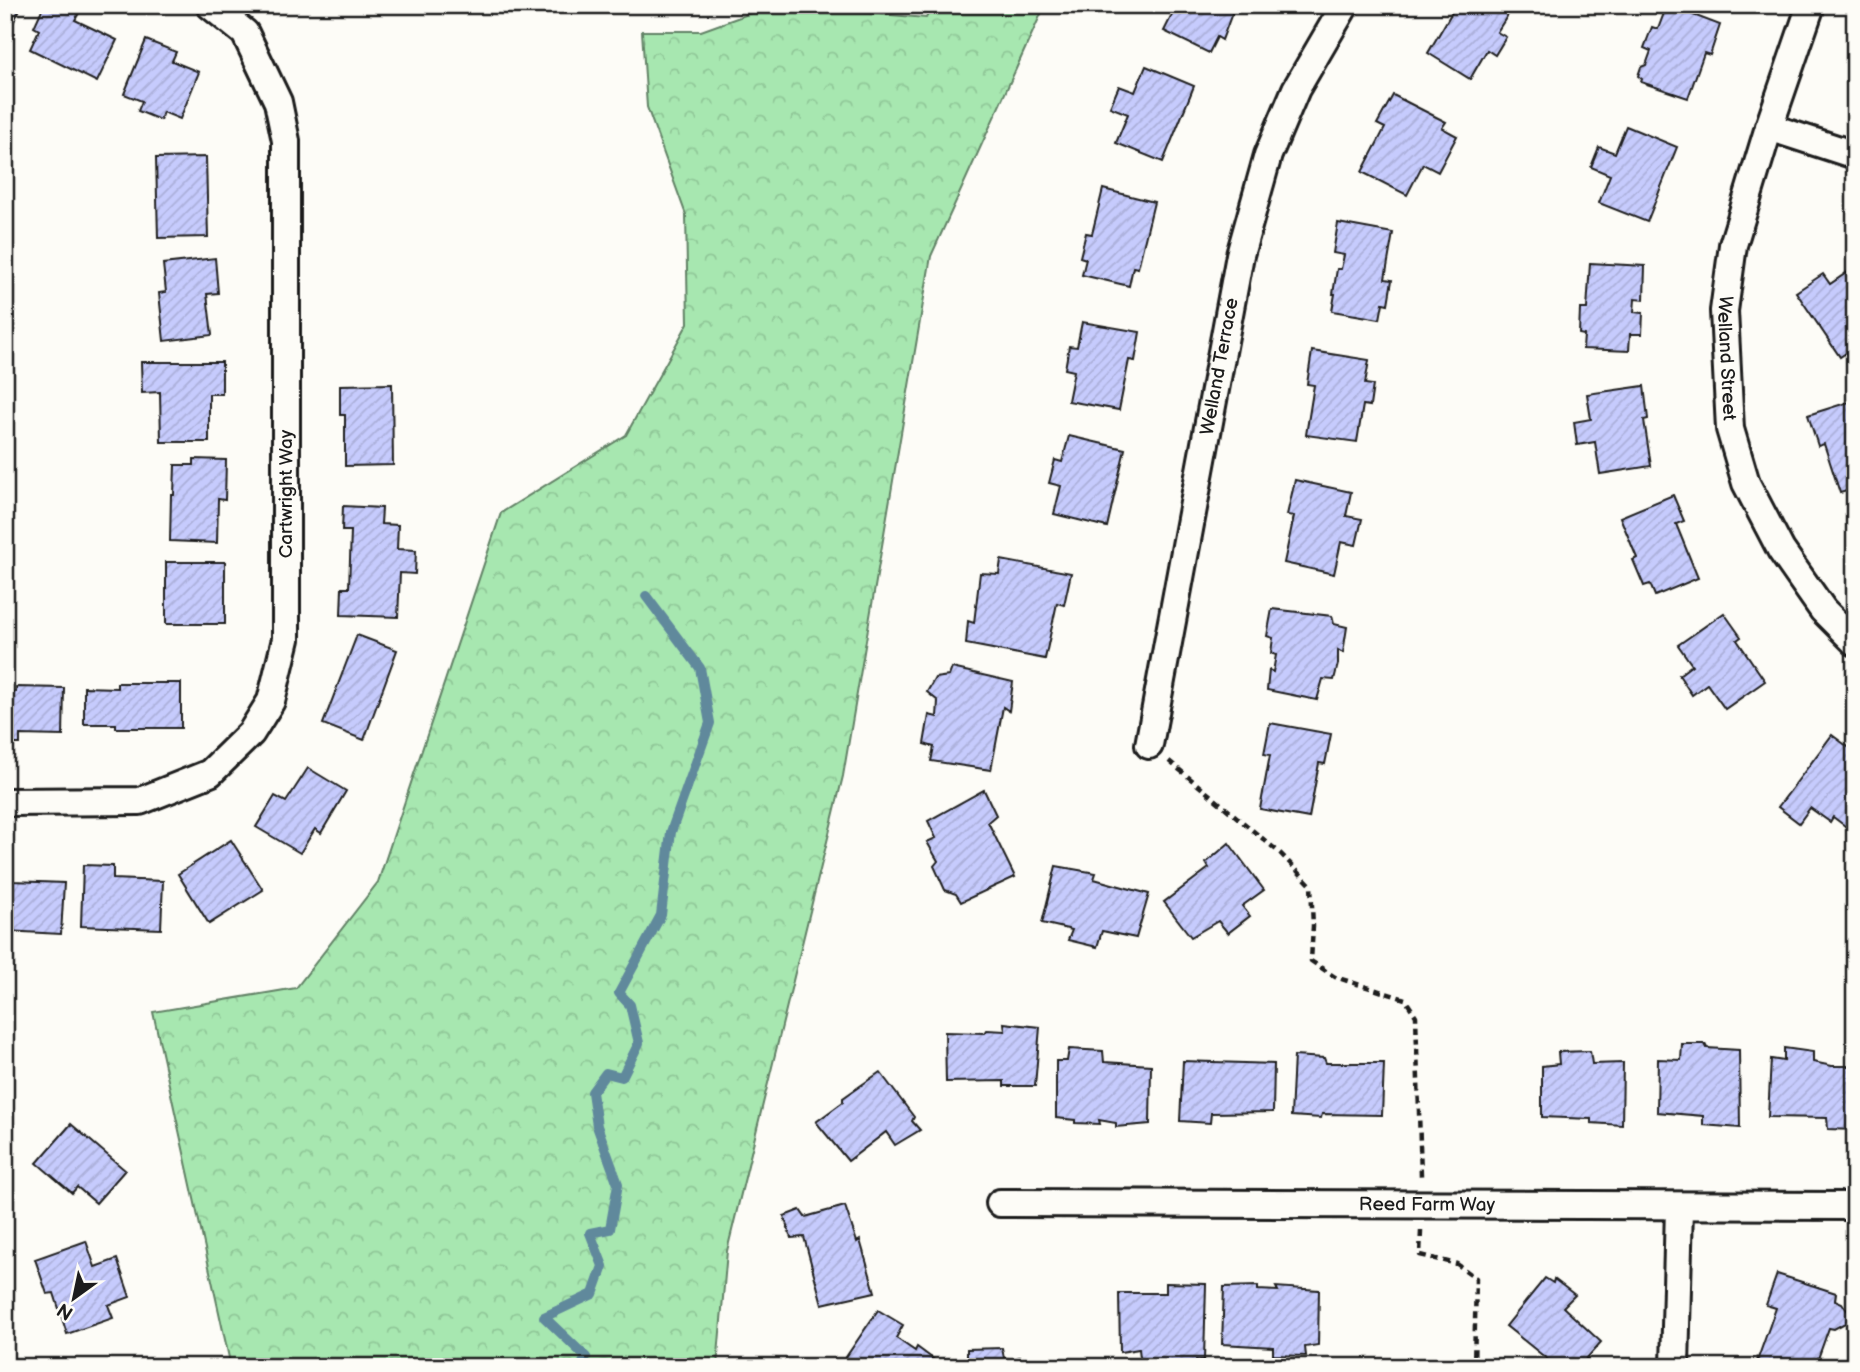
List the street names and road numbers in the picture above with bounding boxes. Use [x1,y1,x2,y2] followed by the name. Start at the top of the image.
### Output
[1712,294,1741,421] street label: Welland Street
[1195,296,1243,437] street label: Welland Terrace
[275,429,298,558] street label: Cartwright Way
[1359,1193,1496,1216] street label: Reed Farm Way

